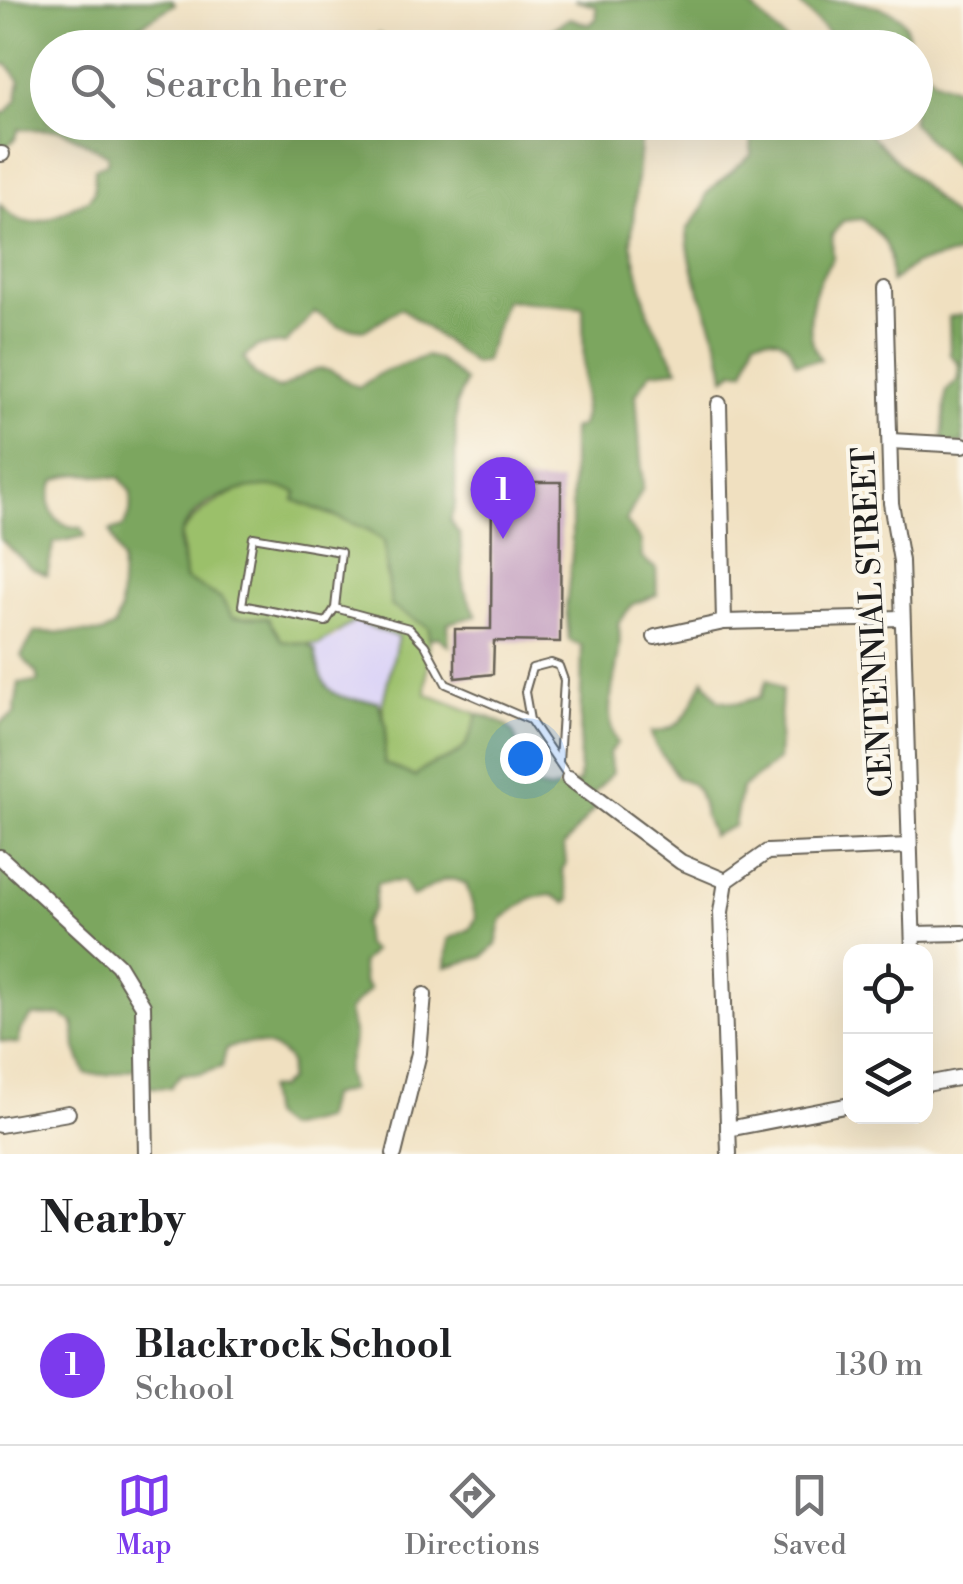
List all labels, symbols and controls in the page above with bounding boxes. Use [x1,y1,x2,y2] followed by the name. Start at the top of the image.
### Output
[30,30,933,140] search box
[65,58,120,113] icon: search
[145,62,348,109] text: Search here
[844,446,902,798] street label: CENTENNIAL STREET
[470,456,536,539] pin: 1
[500,733,551,784] your location
[843,944,933,1124] map controls
[843,944,933,1034] button: locate
[843,1034,933,1124] button: layers
[40,1193,185,1246] text: Nearby
[135,1322,452,1369] text: Blackrock School
[65,1345,80,1385] text: 1
[836,1345,923,1385] text: 130 m
[135,1369,234,1409] text: School
[117,1468,172,1563] tab: Map
[405,1468,540,1563] tab: Directions
[773,1468,846,1563] tab: Saved

